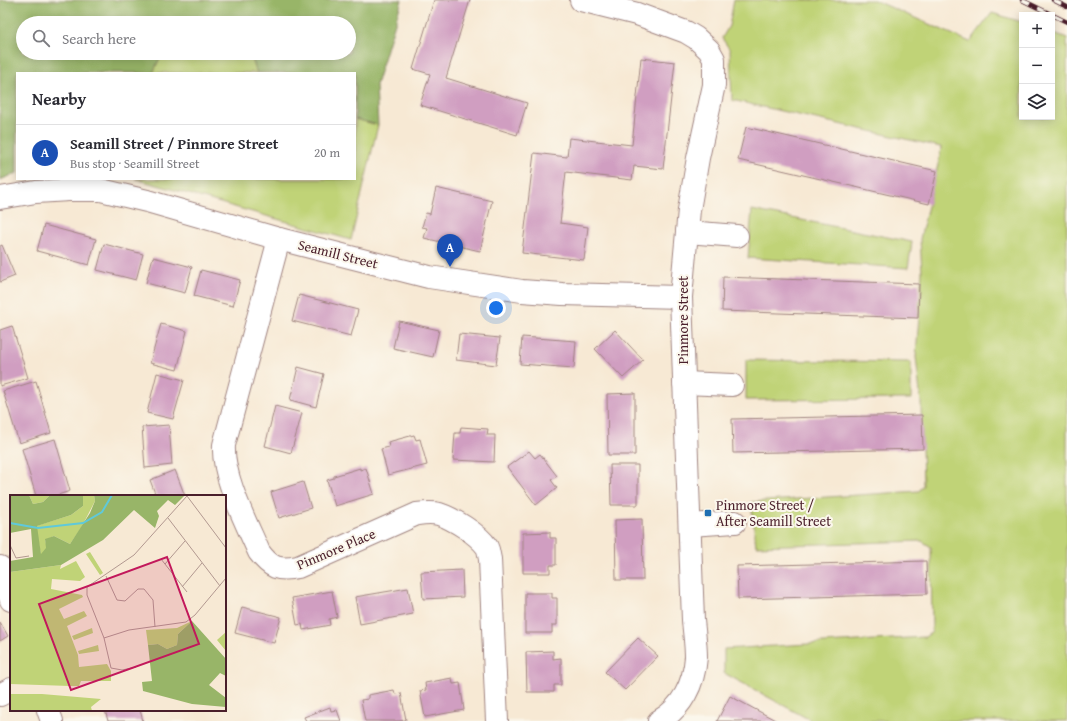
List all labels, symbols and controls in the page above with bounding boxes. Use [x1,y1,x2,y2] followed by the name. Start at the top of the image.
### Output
[1019,12,1055,120] map controls
[1019,12,1055,48] button: +
[16,16,356,60] search box
[30,27,52,49] icon: search
[62,28,136,49] text: Search here
[1019,48,1055,84] button: −
[1019,84,1055,120] button: layers
[32,86,86,111] text: Nearby
[70,133,279,154] text: Seamill Street / Pinmore Street
[41,143,49,162] text: A
[314,143,340,162] text: 20 m
[70,154,200,173] text: Bus stop · Seamill Street
[296,234,380,274] street label: Seamill Street
[437,234,463,267] pin: A
[673,276,693,364] street label: Pinmore Street
[486,298,506,318] your location
[10,495,226,711] inset map
[716,495,831,531] place label: Pinmore Street / After Seamill Street
[703,508,713,518] marker: Pinmore Street / After Seamill Street
[293,523,379,575] street label: Pinmore Place

